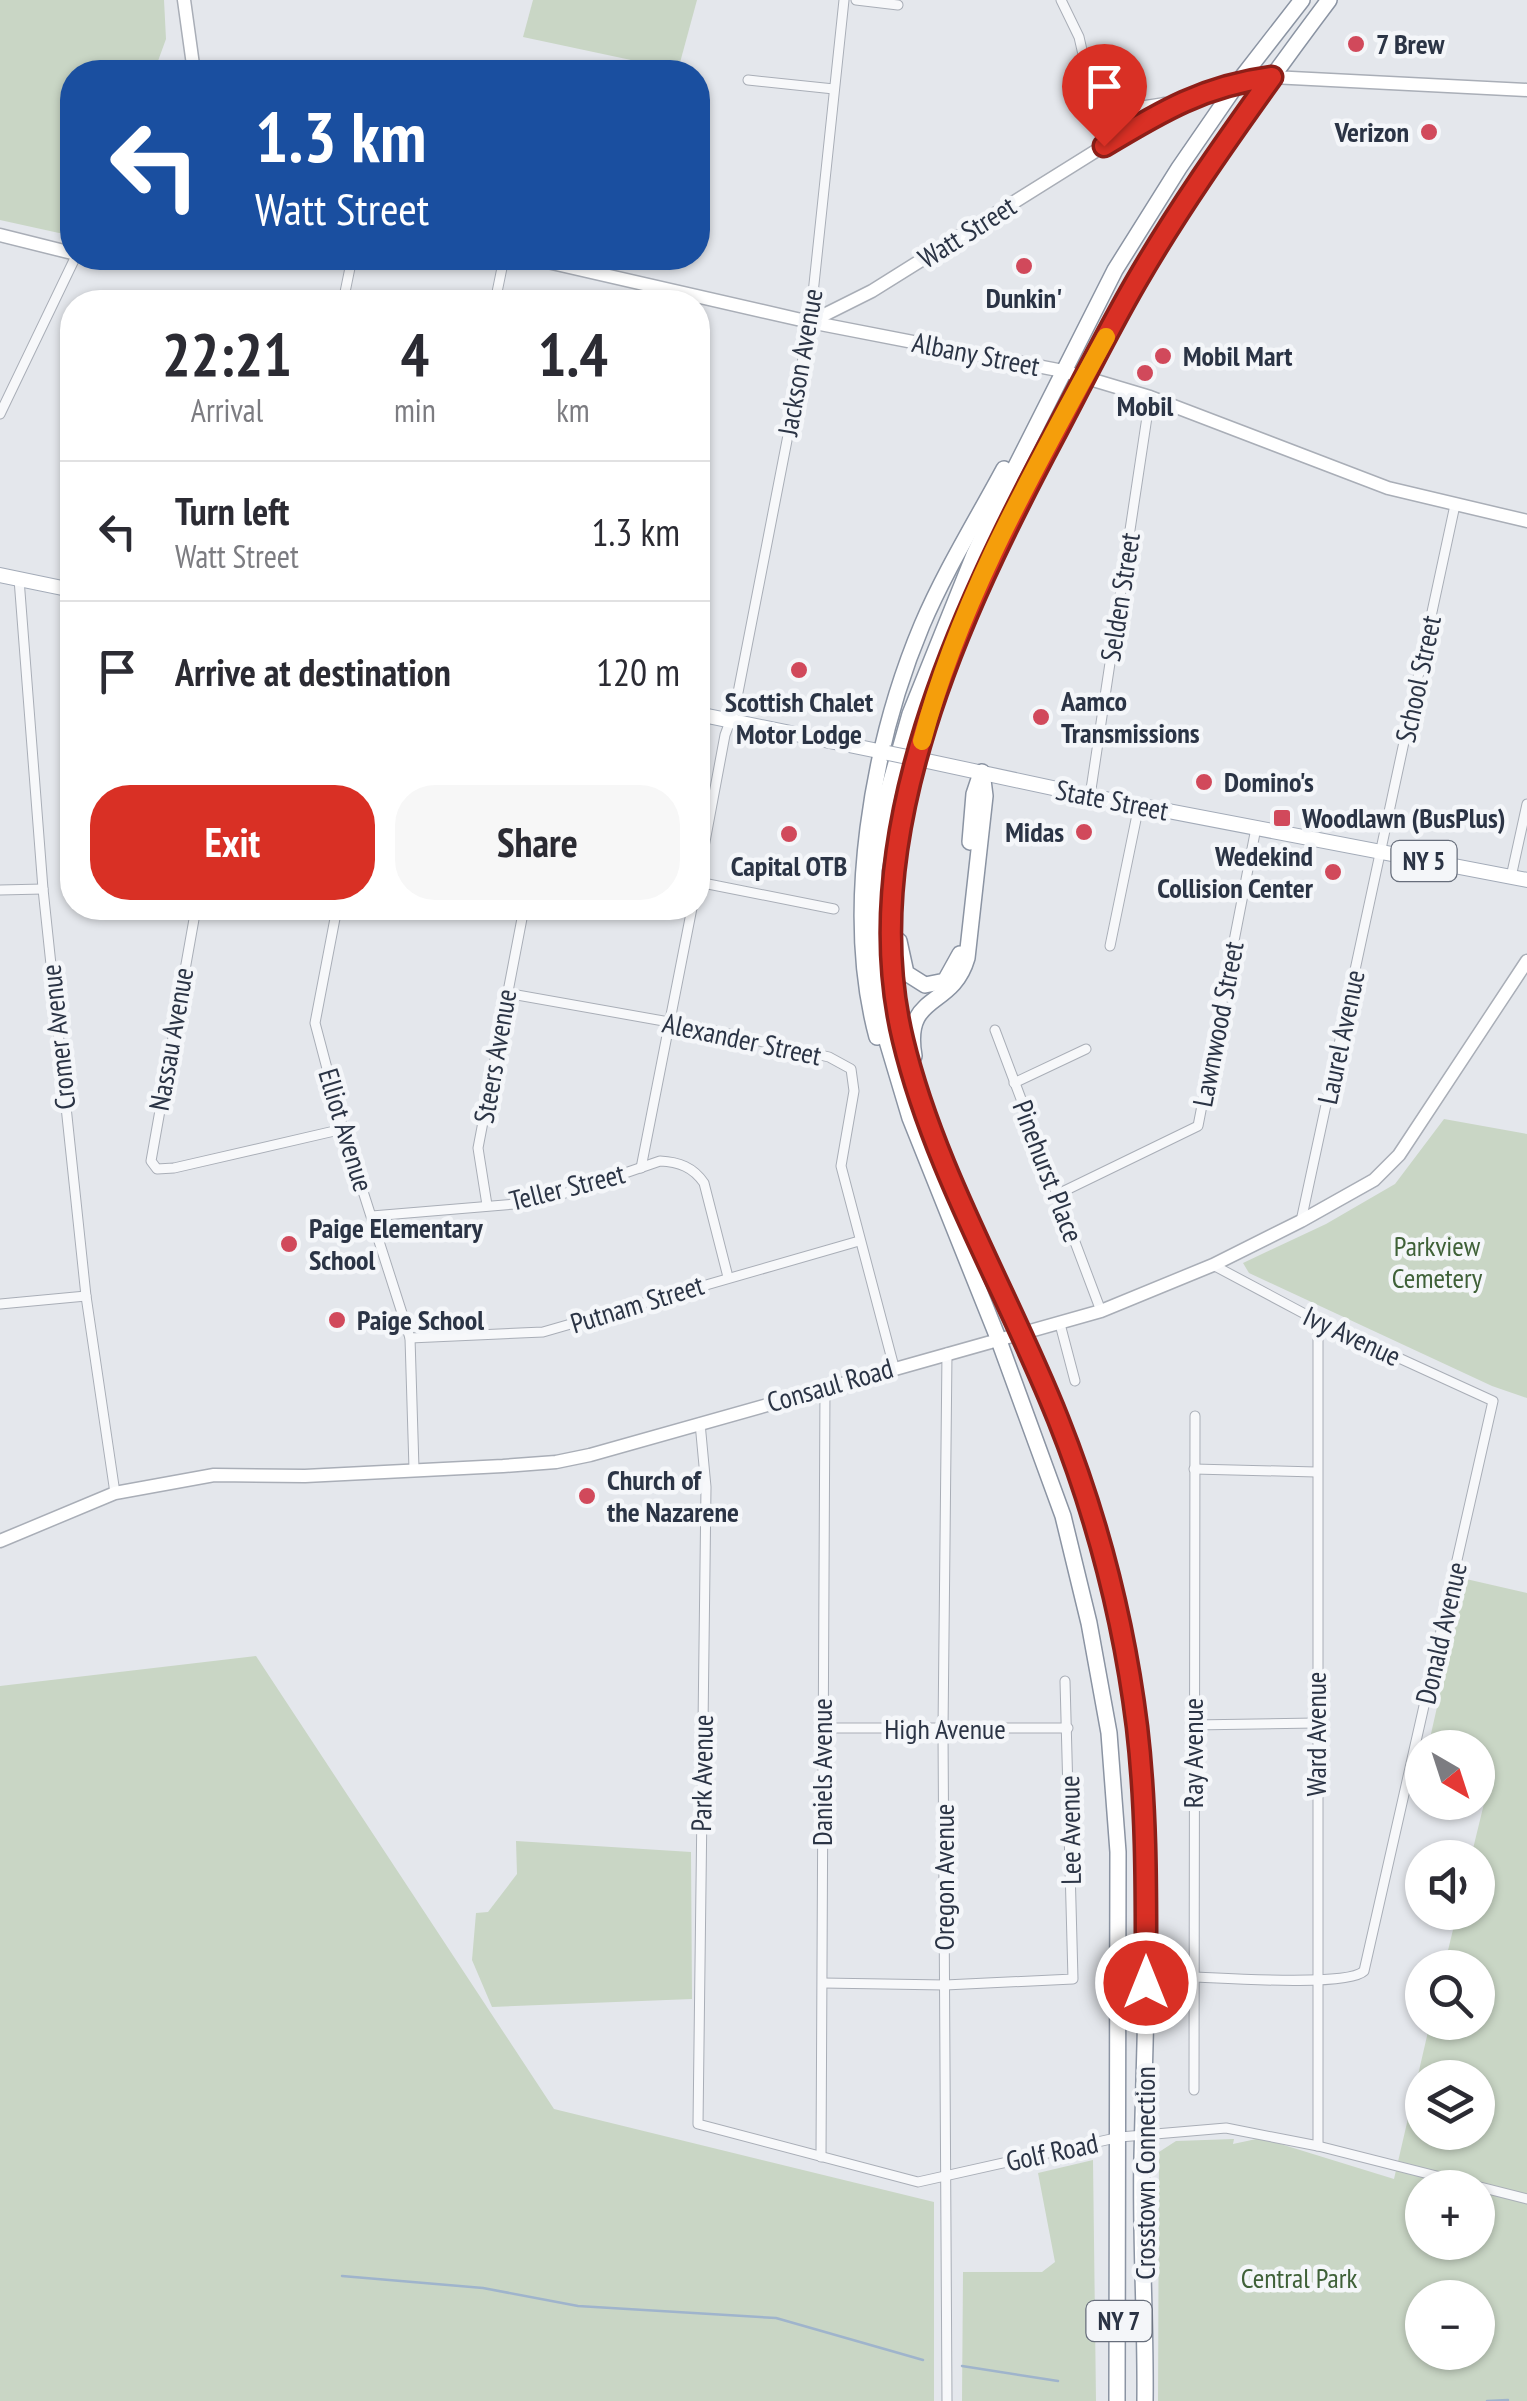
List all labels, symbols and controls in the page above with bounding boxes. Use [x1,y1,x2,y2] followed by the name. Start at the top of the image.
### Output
[1376,25,1445,62] place label: 7 Brew
[1345,33,1367,55] marker: 7 Brew
[1062,44,1147,147] pin
[1077,59,1132,114] icon: arrive
[255,91,426,181] text: 1.3 km
[90,100,220,230] icon: left
[1334,113,1409,150] place label: Verizon
[1418,121,1440,143] marker: Verizon
[255,179,429,237] text: Watt Street
[911,187,1023,276] street label: Watt Street
[1013,255,1035,277] marker: Dunkin'
[986,279,1062,316] place label: Dunkin'
[768,286,831,439] street label: Jackson Avenue
[162,315,292,393] text: 22:21
[400,315,429,393] text: 4
[538,315,608,393] text: 1.4
[909,323,1043,384] street label: Albany Street
[1183,337,1293,374] place label: Mobil Mart
[1152,345,1174,367] marker: Mobil Mart
[1134,362,1156,384] marker: Mobil
[1117,387,1173,424] place label: Mobil
[191,389,263,431] text: Arrival
[394,389,436,431] text: min
[556,389,589,431] text: km
[175,486,289,535] text: Turn left
[90,504,145,559] icon: left
[591,507,680,556] text: 1.3 km
[1091,530,1148,664] street label: Selden Street
[175,535,299,577] text: Watt Street
[1386,612,1449,746] street label: School Street
[90,644,145,699] icon: arrive
[175,647,451,696] text: Arrive at destination
[596,647,680,696] text: 120 m
[788,659,810,681] marker: Scottish Chalet Motor Lodge
[1060,682,1200,751] place label: Aamco Transmissions
[725,683,873,752] place label: Scottish Chalet Motor Lodge
[1030,706,1052,728] marker: Aamco Transmissions
[1224,763,1314,800] place label: Domino's
[1053,770,1172,829] street label: State Street
[1193,771,1215,793] marker: Domino's
[90,785,375,900] button: Exit
[395,785,680,900] button: Share
[1301,799,1506,836] place label: Woodlawn (BusPlus)
[1271,807,1293,829] marker: Woodlawn (BusPlus)
[1005,813,1064,850] place label: Midas
[1073,821,1095,843] marker: Midas
[778,823,800,845] marker: Capital OTB
[1157,837,1314,906] place label: Wedekind Collision Center
[1392,841,1456,881] road number: NY 5
[731,847,847,884] place label: Capital OTB
[1322,861,1344,883] marker: Wedekind Collision Center
[1183,938,1252,1110] street label: Lawnwood Street
[31,963,84,1111] street label: Cromer Avenue
[140,965,201,1113] street label: Nassau Avenue
[1308,966,1373,1107] street label: Laurel Avenue
[465,986,524,1126] street label: Steers Avenue
[659,1004,825,1073] street label: Alexander Street
[310,1064,383,1196] street label: Elliot Avenue
[1004,1095,1092,1247] street label: Pinehurst Place
[505,1154,629,1219] street label: Teller Street
[309,1209,484,1278] place label: Paige Elementary School
[1392,1227,1483,1296] park label: Parkview Cemetery
[278,1233,300,1255] marker: Paige Elementary School
[566,1266,708,1341] street label: Putnam Street
[1298,1297,1407,1374] street label: Ivy Avenue
[357,1301,484,1338] place label: Paige School
[326,1309,348,1331] marker: Paige School
[763,1349,897,1420] street label: Consaul Road
[607,1461,739,1530] place label: Church of the Nazarene
[576,1485,598,1507] marker: Church of the Nazarene
[1406,1558,1475,1708] street label: Donald Avenue
[1297,1672,1334,1796] street label: Ward Avenue
[803,1698,840,1846] street label: Daniels Avenue
[1174,1698,1211,1808] street label: Ray Avenue
[884,1710,1006,1747] street label: High Avenue
[682,1714,721,1832] street label: Park Avenue
[1405,1730,1495,1820] north arrow
[1405,1730,1495,2370] map controls
[1050,1775,1089,1885] street label: Lee Avenue
[925,1804,962,1950] street label: Oregon Avenue
[1405,1840,1495,1930] button: sound
[1094,1931,1198,2035] position arrow
[1405,1950,1495,2040] button: search
[1405,2060,1495,2150] button: layers
[1126,2066,1163,2280] street label: Crosstown Connection
[1002,2124,1101,2179] street label: Golf Road
[1405,2170,1495,2260] button: +
[1241,2259,1357,2296] park label: Central Park
[1405,2280,1495,2370] button: −
[1086,2301,1152,2341] road number: NY 7

